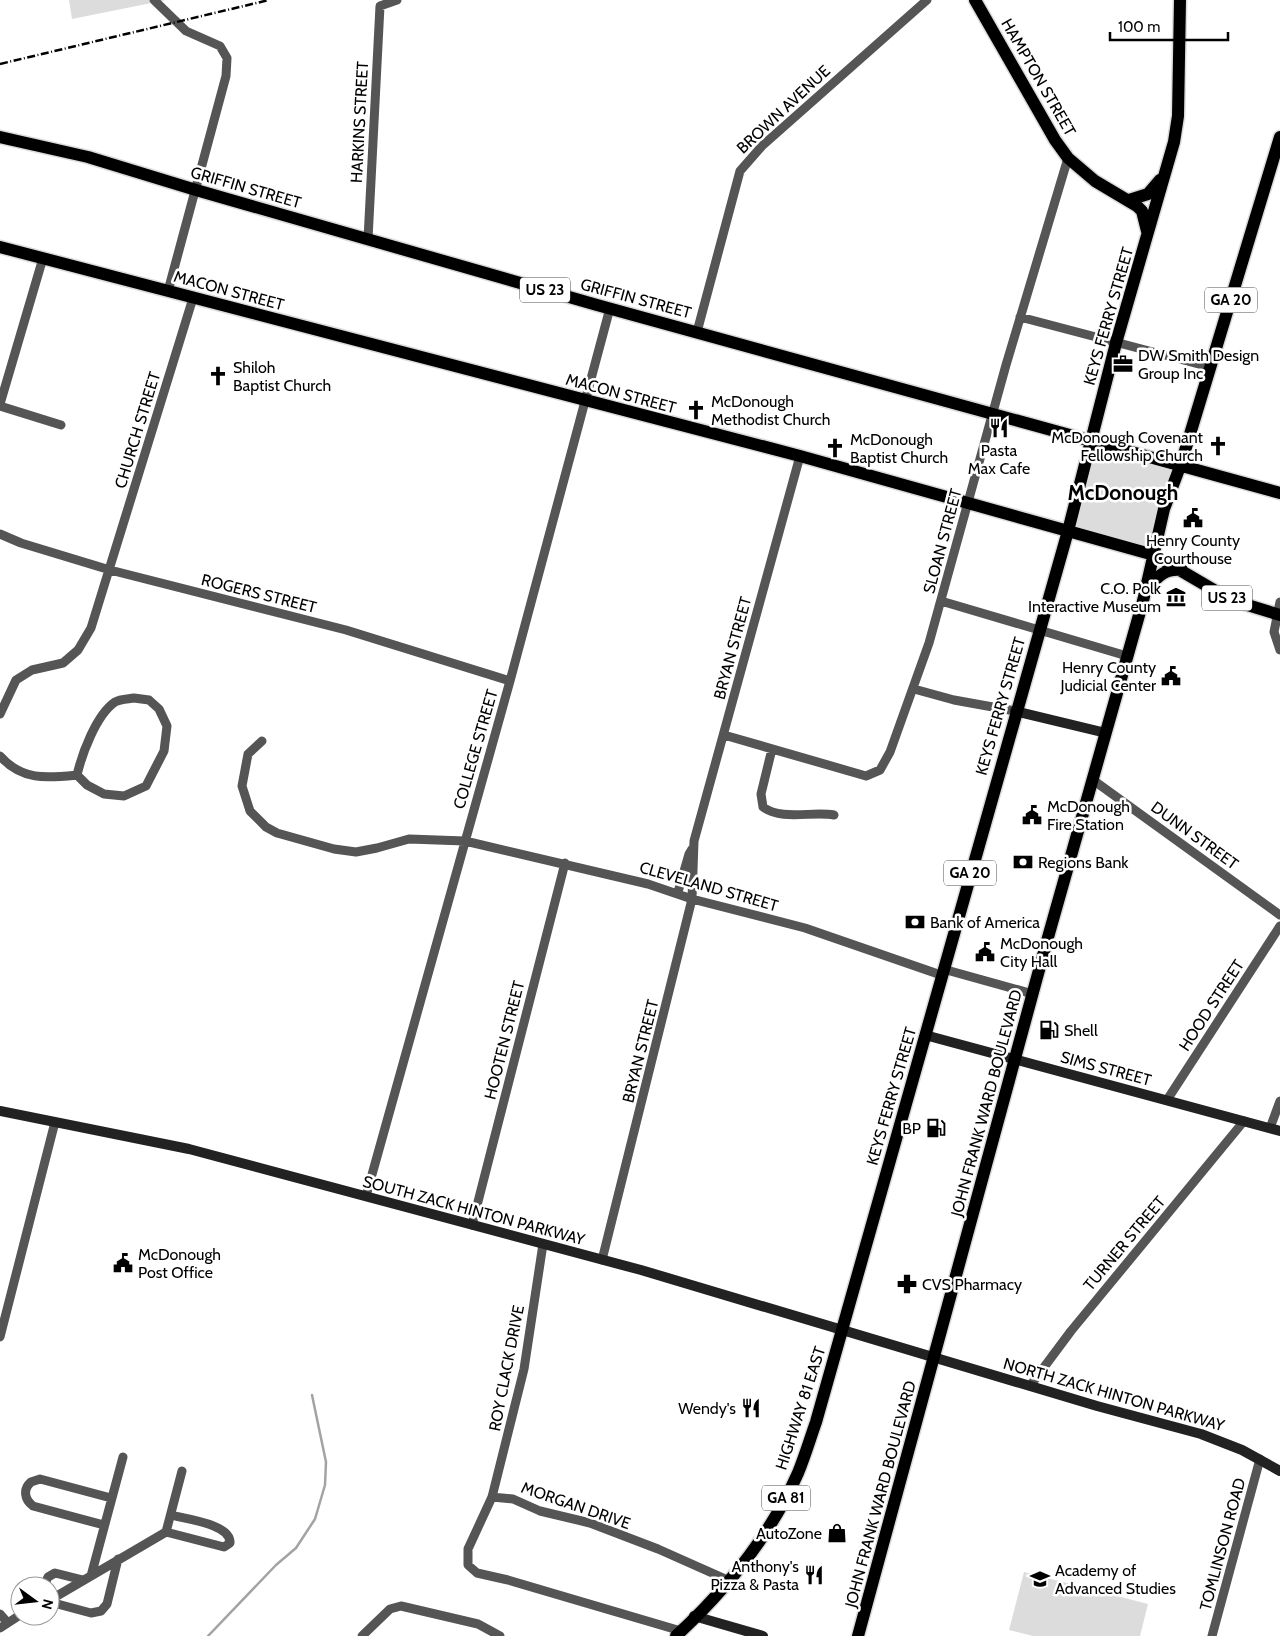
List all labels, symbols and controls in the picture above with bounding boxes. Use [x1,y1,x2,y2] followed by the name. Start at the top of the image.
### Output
[1110,10,1228,42] scale bar
[997,15,1080,140] street label: HAMPTON STREET
[1118,18,1160,36] text: 100 m
[347,60,372,183] street label: HARKINS STREET
[733,61,834,158] street label: BROWN AVENUE
[188,163,304,212] street label: GRIFFIN STREET
[1080,244,1137,387] street label: KEYS FERRY STREET
[172,267,286,314] street label: MACON STREET
[578,275,694,323] street label: GRIFFIN STREET
[520,278,570,302] road number: US 23
[1205,288,1257,312] road number: GA 20
[1138,346,1259,383] place label: DW Smith Design Group Inc
[1112,353,1134,375] office icon: DW Smith Design Group Inc
[233,358,331,395] place label: Shiloh Baptist Church
[207,365,229,387] church icon: Shiloh Baptist Church
[111,369,164,491] street label: CHURCH STREET
[564,370,678,417] street label: MACON STREET
[711,392,830,429] place label: McDonough Methodist Church
[685,399,707,421] church icon: McDonough Methodist Church
[988,417,1010,439] restaurant icon: Pasta Max Cafe
[1051,428,1204,465] place label: McDonough Covenant Fellowship Church
[850,430,948,467] place label: McDonough Baptist Church
[1207,435,1229,457] church icon: McDonough Covenant Fellowship Church
[824,437,846,459] church icon: McDonough Baptist Church
[968,441,1030,478] place label: Pasta Max Cafe
[1068,480,1178,505] district label: McDonough
[919,486,966,596] street label: SLOAN STREET
[1182,507,1204,529] public building icon: Henry County Courthouse
[1146,531,1240,568] place label: Henry County Courthouse
[199,570,319,617] street label: ROGERS STREET
[1028,579,1162,616] place label: C.O. Polk Interactive Museum
[1165,586,1187,608] museum icon: C.O. Polk Interactive Museum
[1202,586,1252,610] road number: US 23
[710,594,755,702] street label: BRYAN STREET
[972,634,1029,777] street label: KEYS FERRY STREET
[1060,658,1157,695] place label: Henry County Judicial Center
[1160,665,1182,687] public building icon: Henry County Judicial Center
[449,687,502,811] street label: COLLEGE STREET
[1047,797,1130,834] place label: McDonough Fire Station
[1147,797,1242,874] street label: DUNN STREET
[1021,804,1043,826] public building icon: McDonough Fire Station
[1012,851,1034,873] bank icon: Regions Bank
[1038,853,1129,872] place label: Regions Bank
[637,858,781,916] street label: CLEVELAND STREET
[944,860,996,886] road number: GA 20
[904,911,926,933] bank icon: Bank of America
[930,913,1040,932] place label: Bank of America
[1000,934,1083,971] place label: McDonough City Hall
[974,941,996,963] public building icon: McDonough City Hall
[1175,956,1248,1054] street label: HOOD STREET
[481,978,529,1101] street label: HOOTEN STREET
[947,988,1026,1220] street label: JOHN FRANK WARD BOULEVARD
[618,997,663,1105] street label: BRYAN STREET
[1038,1019,1060,1041] fuel station icon: Shell
[1064,1021,1098,1040] place label: Shell
[863,1024,920,1167] street label: KEYS FERRY STREET
[1058,1047,1154,1090] street label: SIMS STREET
[925,1117,947,1139] fuel station icon: BP
[902,1119,921,1138] place label: BP
[361,1172,588,1250] street label: SOUTH ZACK HINTON PARKWAY
[1080,1192,1170,1294] street label: TURNER STREET
[138,1245,221,1282] place label: McDonough Post Office
[112,1252,134,1274] public building icon: McDonough Post Office
[896,1273,918,1295] pharmacy icon: CVS Pharmacy
[922,1275,1022,1294] place label: CVS Pharmacy
[485,1303,528,1433] street label: ROY CLACK DRIVE
[772,1344,830,1472] street label: HIGHWAY 81 EAST
[1001,1354,1227,1435] street label: NORTH ZACK HINTON PARKWAY
[841,1379,920,1611] street label: JOHN FRANK WARD BOULEVARD
[740,1397,762,1419] restaurant icon: Wendy's
[678,1399,736,1418] place label: Wendy's
[1196,1476,1249,1612] street label: TOMLINSON ROAD
[519,1478,633,1533] street label: MORGAN DRIVE
[762,1486,810,1510] road number: GA 81
[826,1522,848,1544] shop icon: AutoZone
[756,1524,822,1543] place label: AutoZone
[711,1557,799,1594] place label: Anthony's Pizza & Pasta
[1055,1561,1176,1598] place label: Academy of Advanced Studies
[803,1564,825,1586] restaurant icon: Anthony's Pizza & Pasta
[1029,1568,1051,1590] school or university icon: Academy of Advanced Studies
[10,1576,60,1626] north arrow
[38,1597,58,1611] text: N

